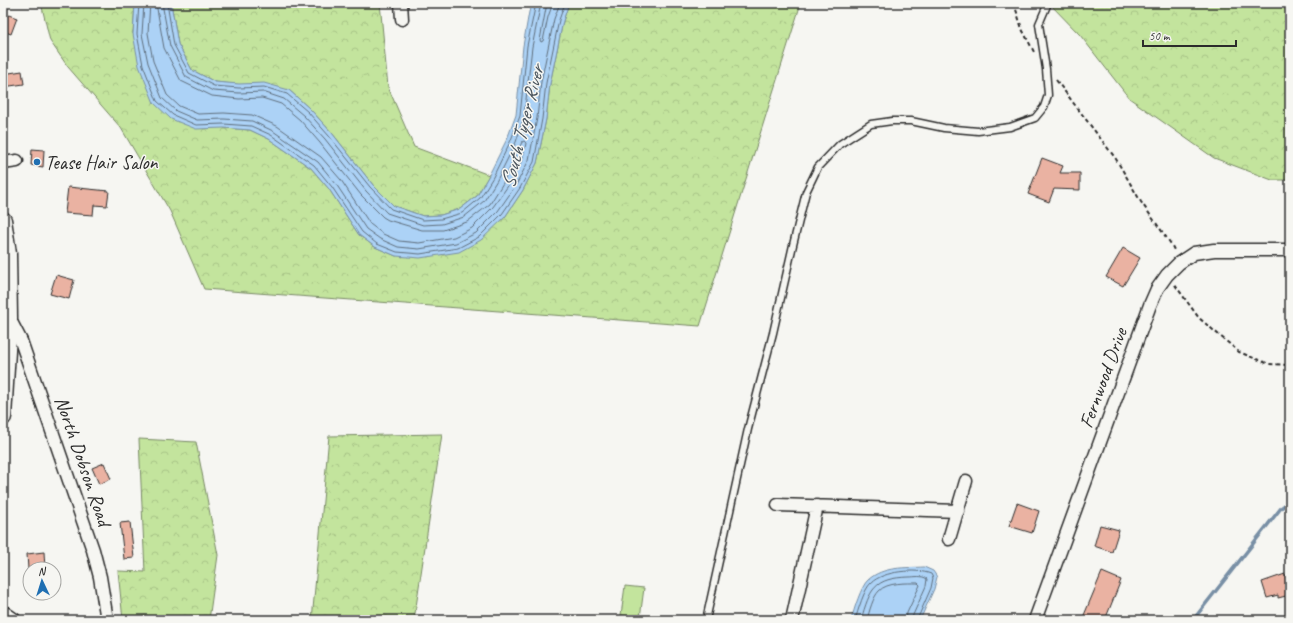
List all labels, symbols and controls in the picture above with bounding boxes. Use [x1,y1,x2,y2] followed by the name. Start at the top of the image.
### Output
[1143,22,1236,48] scale bar
[1149,28,1171,44] text: 50 m
[494,59,551,191] water label: South Tyger River
[45,150,159,175] place label: Tease Hair Salon
[32,157,42,167] marker: Tease Hair Salon
[1073,323,1133,431] street label: Fernwood Drive
[49,393,118,532] street label: North Dobson Road
[22,561,62,601] north arrow
[37,564,47,578] text: N

